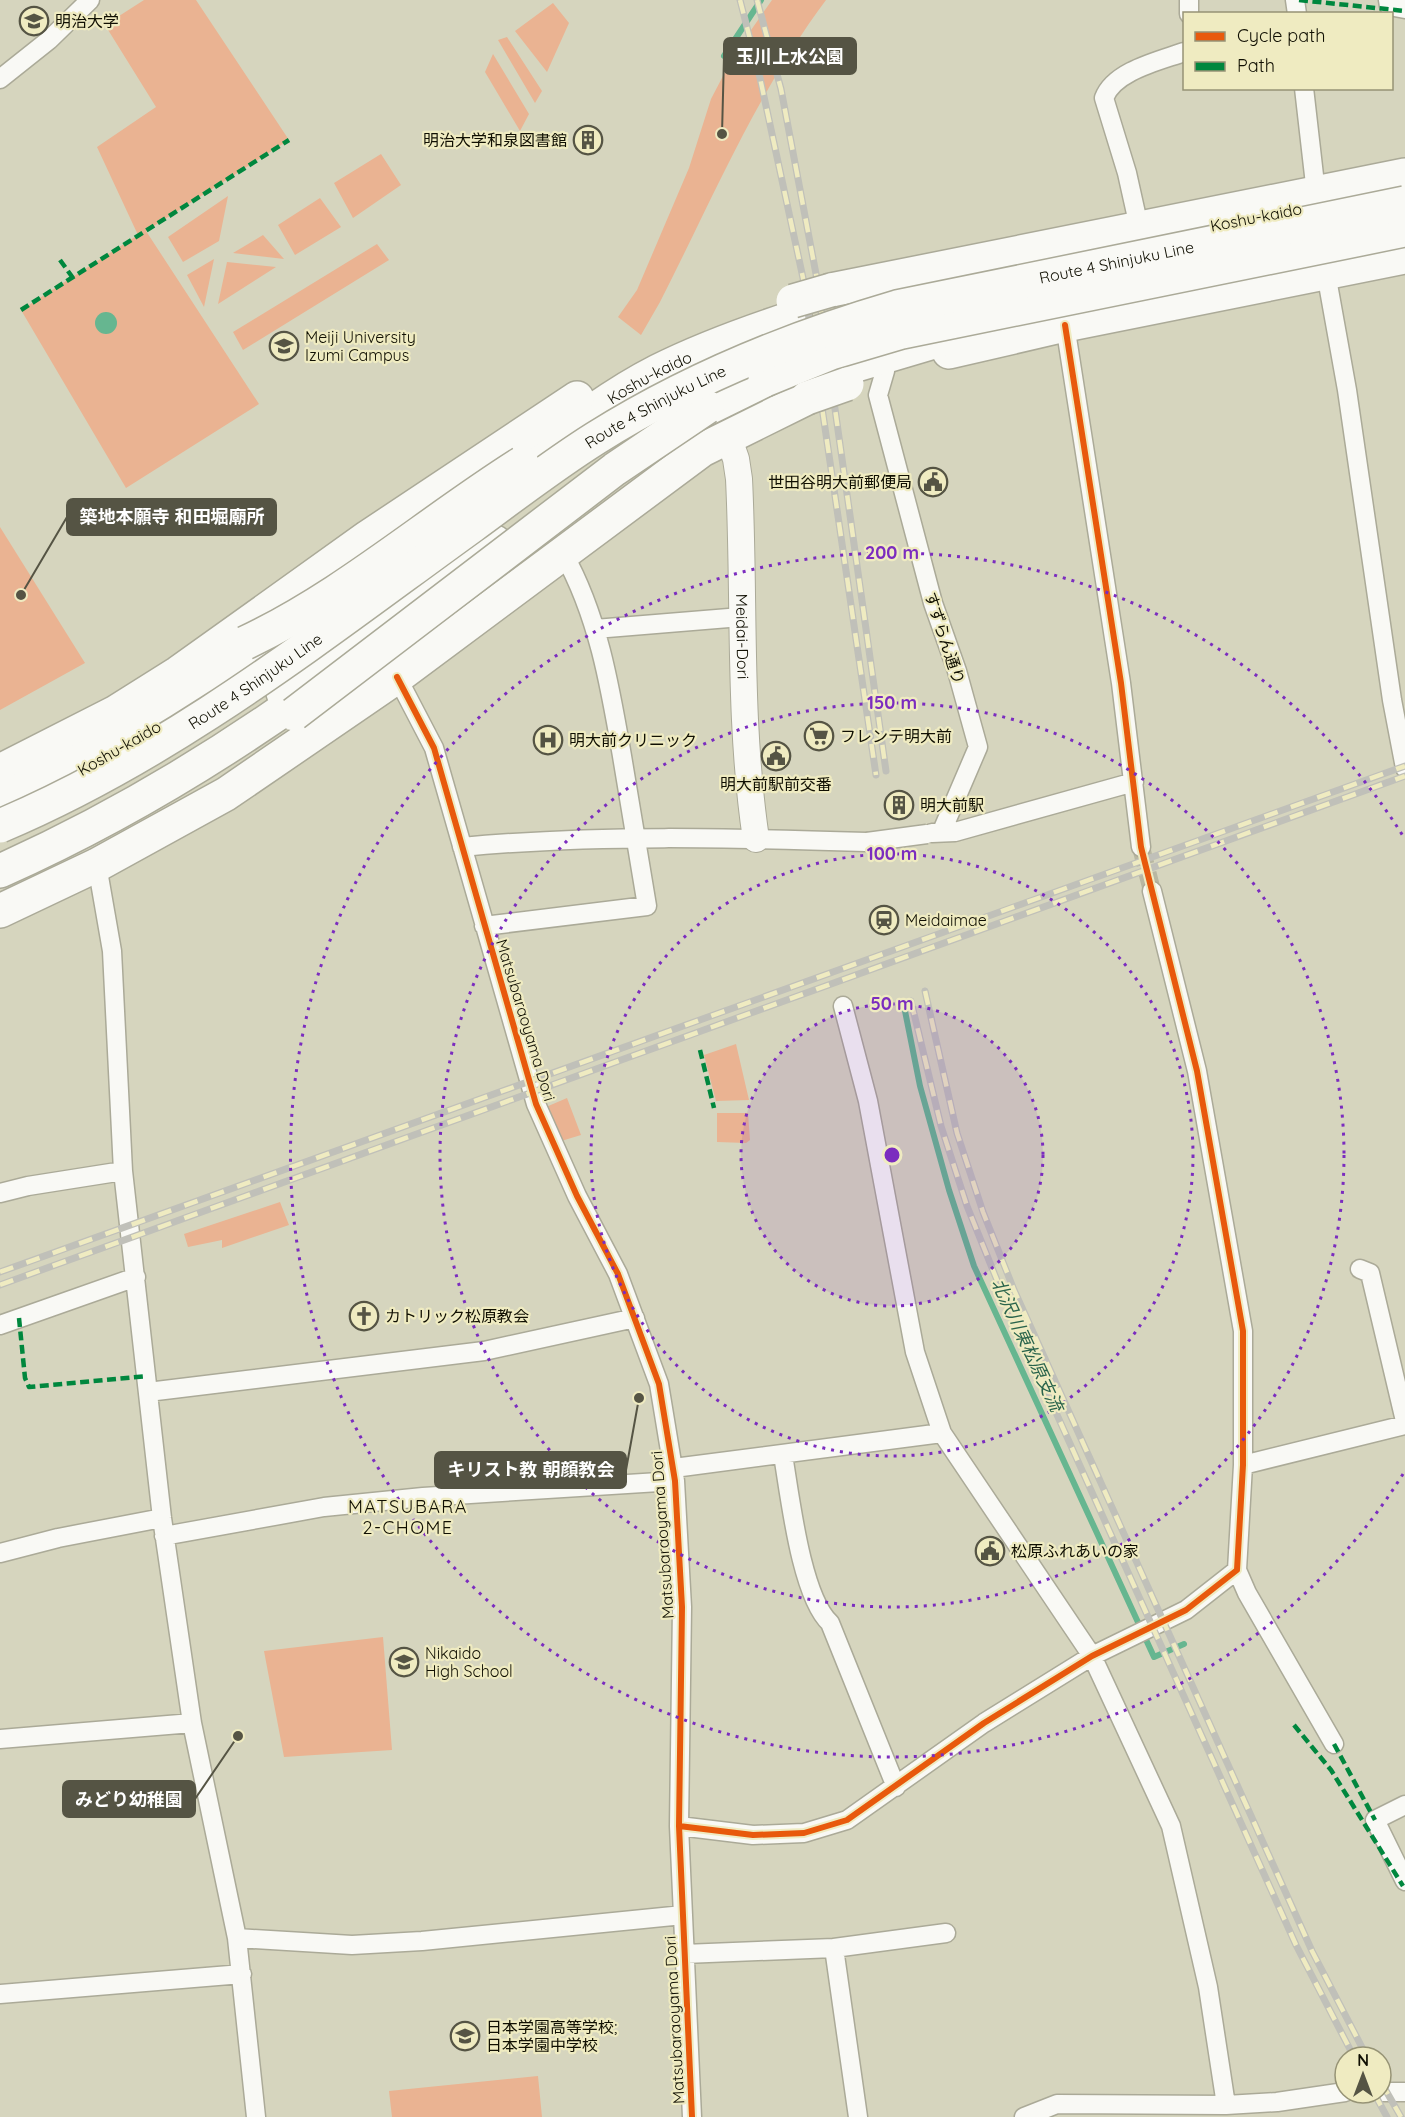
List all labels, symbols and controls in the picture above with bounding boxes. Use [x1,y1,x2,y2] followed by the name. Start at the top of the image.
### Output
[18,5,50,37] school or university icon: 明治大学
[55,11,119,31] place label: 明治大学
[1183,12,1393,90] legend
[1237,24,1325,47] text: Cycle path
[724,38,856,74] callout: 玉川上水公園
[736,45,844,68] text: 玉川上水公園
[1237,54,1275,77] text: Path
[572,124,604,156] building icon: 明治大学和泉図書館
[423,130,567,150] place label: 明治大学和泉図書館
[1208,198,1304,236] street label: Koshu-kaido
[1037,236,1196,288] street label: Route 4 Shinjuku Line
[305,327,416,365] place label: Meiji University Izumi Campus
[268,330,300,362] school or university icon: Meiji University Izumi Campus
[603,347,695,408] street label: Koshu-kaido
[581,360,729,453] street label: Route 4 Shinjuku Line
[917,466,949,498] public building icon: 世田谷明大前郵便局
[768,472,912,492] place label: 世田谷明大前郵便局
[67,499,276,535] callout: 築地本願寺 和田堀廟所
[79,505,265,528] text: 築地本願寺 和田堀廟所
[865,541,919,564] text: 200 m
[921,589,969,687] street label: すずらん通り
[732,593,753,679] street label: Meidai-Dori
[185,628,326,733] street label: Route 4 Shinjuku Line
[867,691,917,714] text: 150 m
[74,716,164,780] street label: Koshu-kaido
[803,720,835,752] supermarket icon: フレンテ明大前
[532,724,564,756] hospital icon: 明大前クリニック
[840,726,952,746] place label: フレンテ明大前
[569,730,697,750] place label: 明大前クリニック
[760,740,792,772] public building icon: 明大前駅前交番
[720,774,832,794] place label: 明大前駅前交番
[883,789,915,821] building icon: 明大前駅
[920,795,984,815] place label: 明大前駅
[867,842,917,865] text: 100 m
[868,904,900,936] station icon: Meidaimae
[905,910,987,930] place label: Meidaimae
[492,937,560,1103] street label: Matsubaraoyama Dori
[870,992,914,1015] text: 50 m
[882,1145,902,1165] centre of rings
[987,1275,1070,1418] water label: 北沢川東松原支流
[348,1300,380,1332] church icon: カトリック松原教会
[385,1306,529,1326] place label: カトリック松原教会
[646,1450,678,1620] street label: Matsubaraoyama Dori
[435,1452,626,1488] callout: キリスト教 朝顔教会
[447,1458,615,1481] text: キリスト教 朝顔教会
[348,1495,468,1539] district label: MATSUBARA 2-CHOME
[974,1535,1006,1567] public building icon: 松原ふれあいの家
[1011,1541,1139,1561] place label: 松原ふれあいの家
[425,1643,513,1681] place label: Nikaido High School
[388,1646,420,1678] school or university icon: Nikaido High School
[63,1781,195,1817] callout: みどり幼稚園
[75,1788,183,1811] text: みどり幼稚園
[660,1935,688,2105] street label: Matsubaraoyama Dori
[486,2017,617,2055] place label: 日本学園高等学校; 日本学園中学校
[449,2020,481,2052] school or university icon: 日本学園高等学校; 日本学園中学校
[1333,2045,1393,2105] north arrow
[1357,2050,1369,2070] text: N

